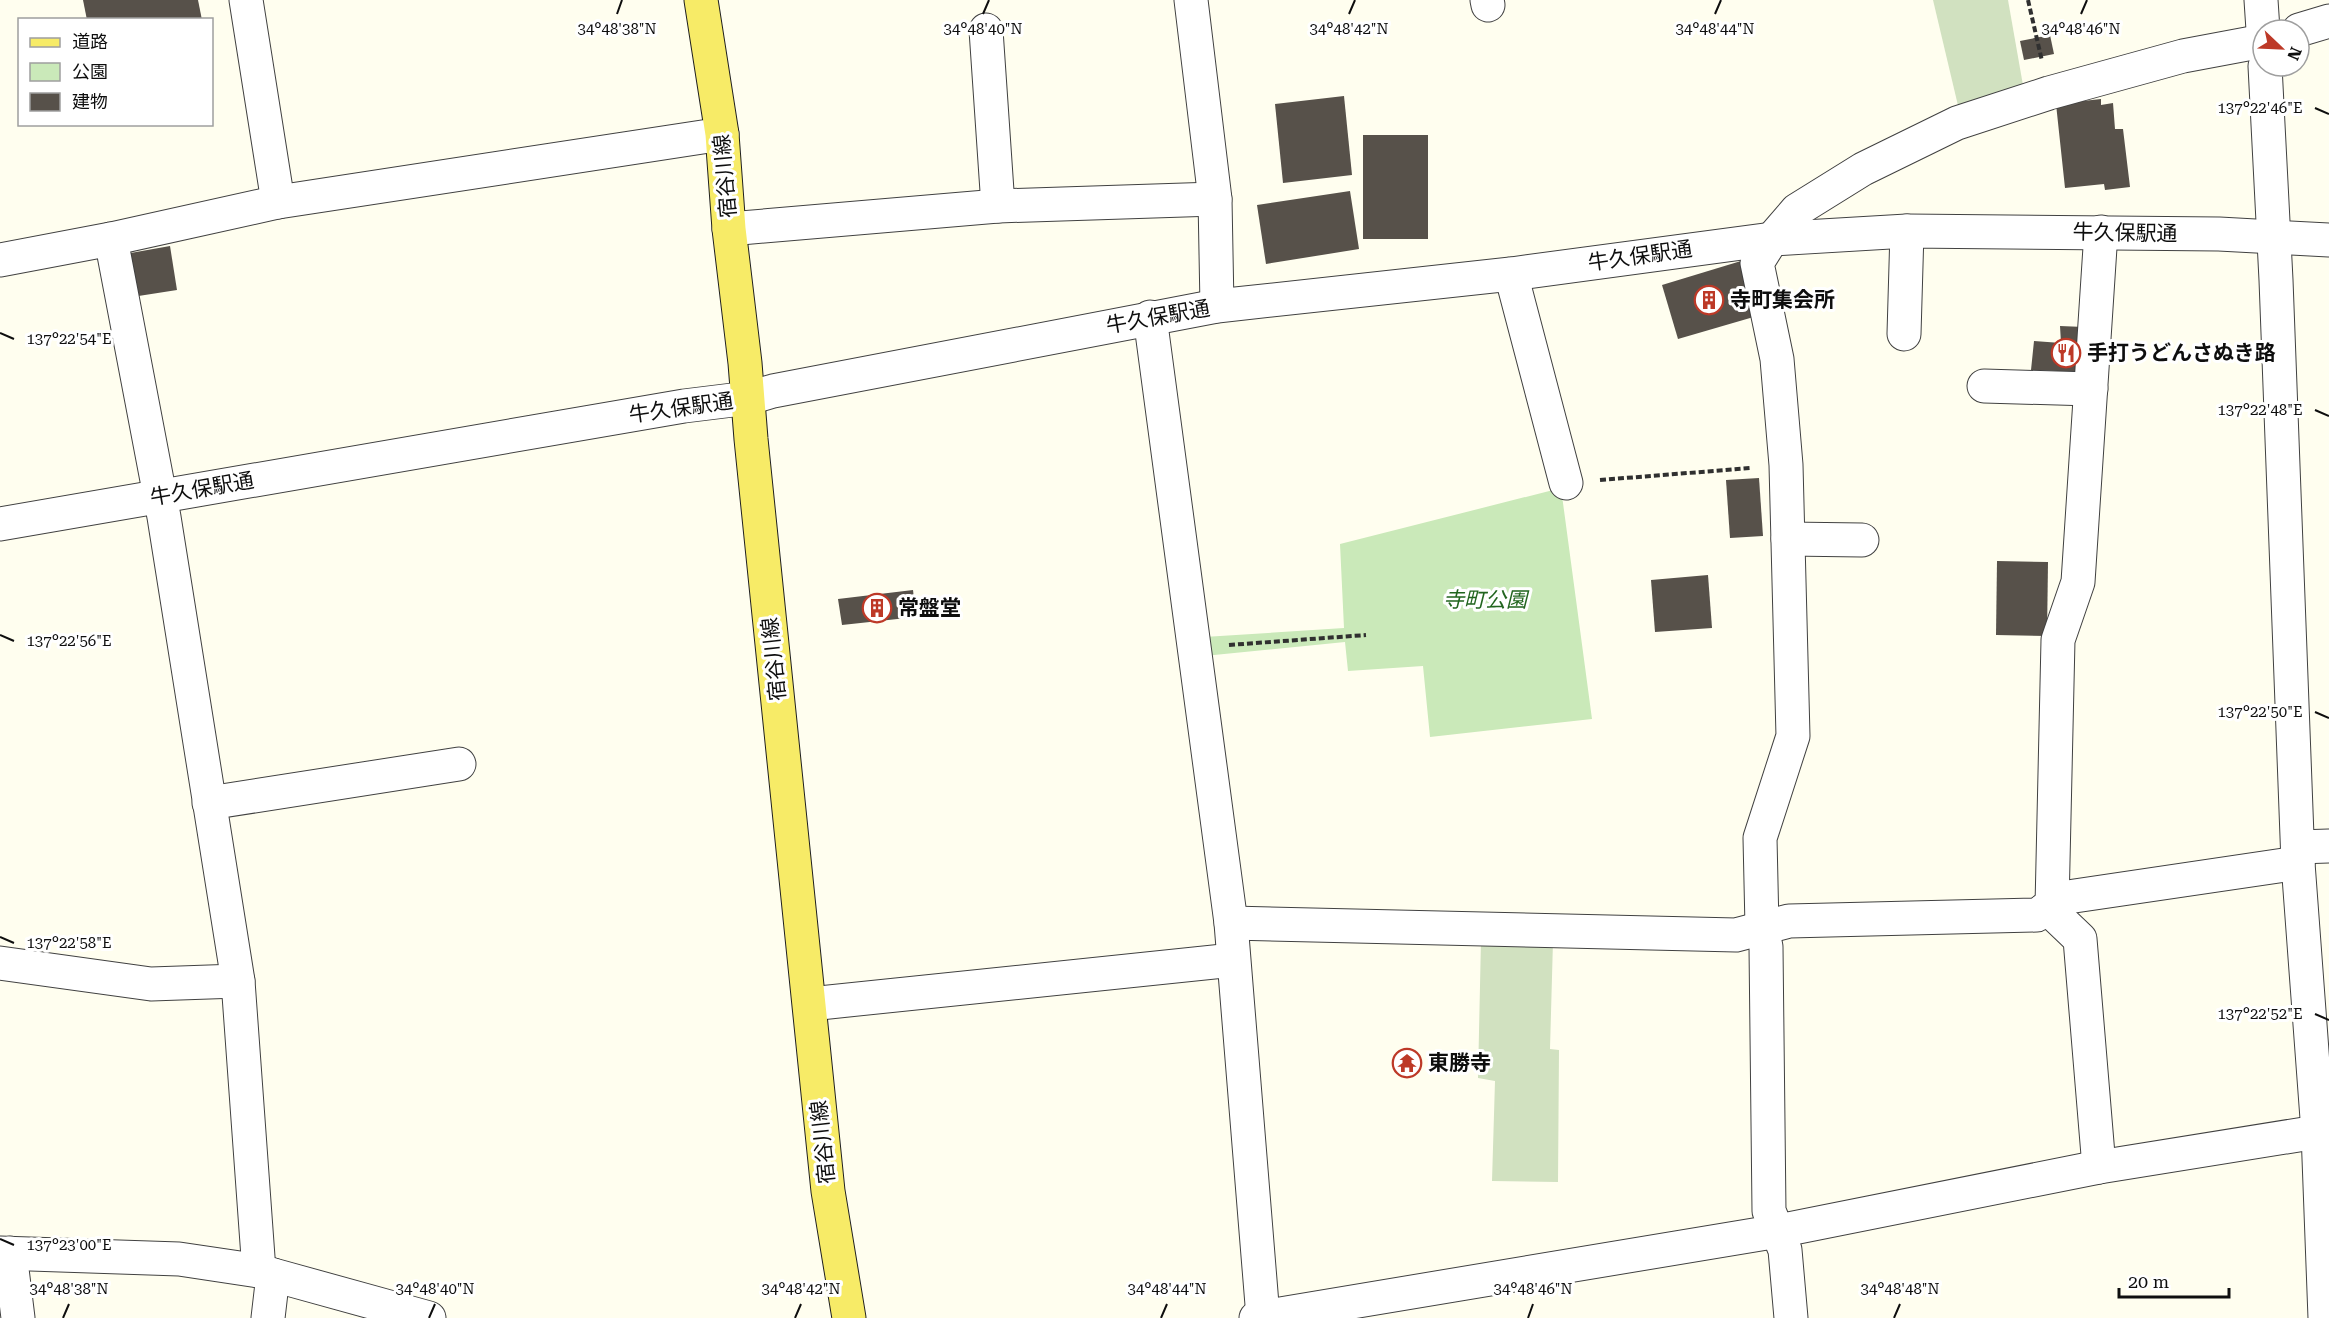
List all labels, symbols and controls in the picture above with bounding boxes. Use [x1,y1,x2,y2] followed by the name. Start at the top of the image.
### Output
[18,18,213,126] legend
[2251,18,2311,78] north arrow
[577,20,657,38] text: 34°48'38"N
[943,20,1023,38] text: 34°48'40"N
[1309,20,1389,38] text: 34°48'42"N
[1675,20,1755,38] text: 34°48'44"N
[2041,20,2121,38] text: 34°48'46"N
[72,31,108,52] text: 道路
[2283,44,2306,63] text: N
[72,61,108,82] text: 公園
[72,91,108,112] text: 建物
[2217,99,2303,117] text: 137°22'46"E
[709,133,741,219] street label: 宿谷川線
[2072,220,2178,246] street label: 牛久保駅通
[1586,237,1694,275] street label: 牛久保駅通
[1693,284,1725,316] building icon: 寺町集会所
[1730,288,1835,312] place label: 寺町集会所
[1104,296,1212,338] street label: 牛久保駅通
[26,330,112,348] text: 137°22'54"E
[2050,337,2082,369] restaurant icon: 手打うどんさぬき路
[2087,341,2276,365] place label: 手打うどんさぬき路
[627,389,735,427] street label: 牛久保駅通
[2217,401,2303,419] text: 137°22'48"E
[148,468,256,510] street label: 牛久保駅通
[1443,588,1530,612] park label: 寺町公園
[861,592,893,624] building icon: 常盤堂
[898,596,961,620] place label: 常盤堂
[758,616,790,702] street label: 宿谷川線
[26,632,112,650] text: 137°22'56"E
[2217,703,2303,721] text: 137°22'50"E
[26,934,112,952] text: 137°22'58"E
[2217,1005,2303,1023] text: 137°22'52"E
[1391,1047,1423,1079] temple icon: 東勝寺
[1428,1051,1491,1075] place label: 東勝寺
[807,1099,839,1185] street label: 宿谷川線
[26,1236,112,1254] text: 137°23'00"E
[2119,1261,2228,1299] scale bar
[2128,1271,2169,1292] text: 20 m
[29,1280,109,1298] text: 34°48'38"N
[395,1280,475,1298] text: 34°48'40"N
[761,1280,841,1298] text: 34°48'42"N
[1127,1280,1207,1298] text: 34°48'44"N
[1493,1280,1573,1298] text: 34°48'46"N
[1860,1280,1940,1298] text: 34°48'48"N

